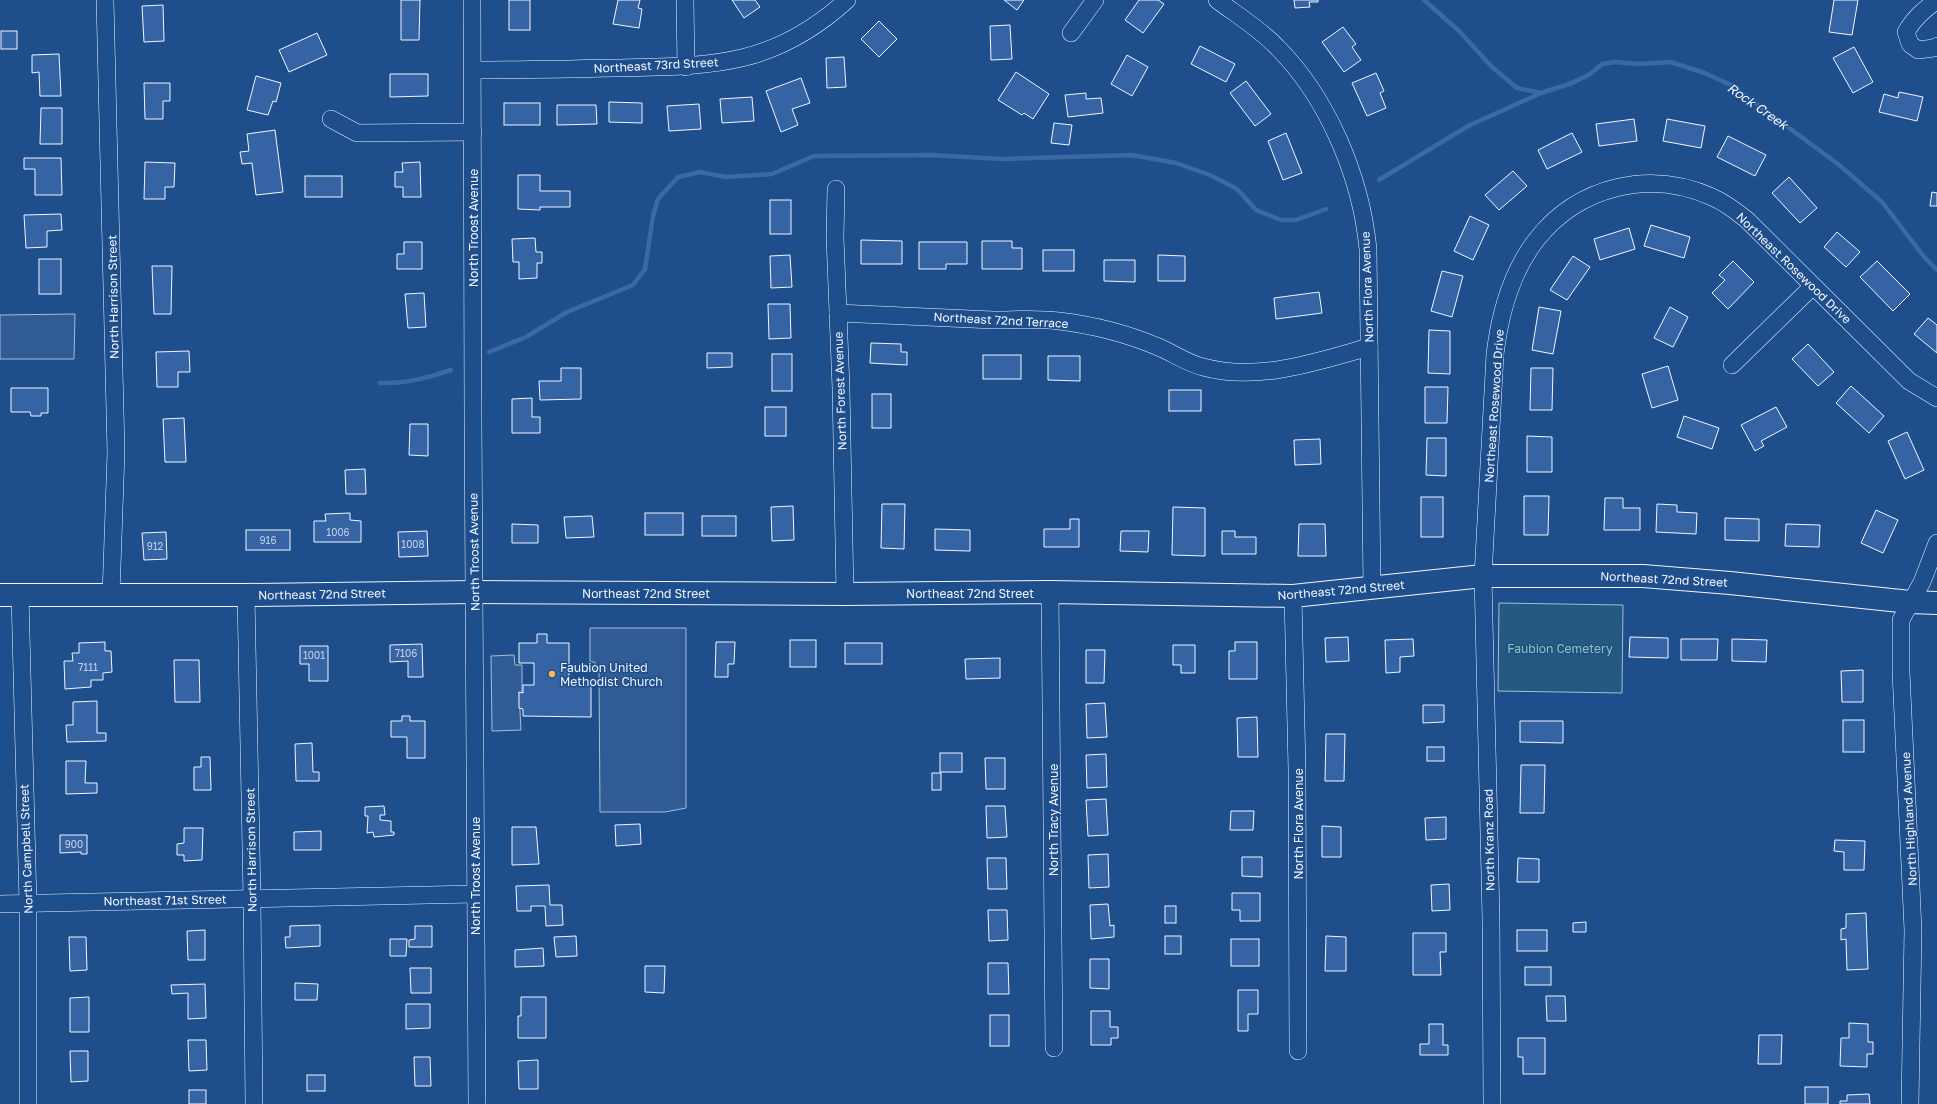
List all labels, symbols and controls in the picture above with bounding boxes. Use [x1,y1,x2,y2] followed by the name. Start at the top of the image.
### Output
[593,54,719,76] street label: Northeast 73rd Street
[1725,79,1793,134] water label: Rock Creek
[466,169,481,287] street label: North Troost Avenue
[1733,209,1855,327] street label: Northeast Rosewood Drive
[1358,231,1376,343] street label: North Flora Avenue
[104,235,122,359] street label: North Harrison Street
[933,309,1069,331] street label: Northeast 72nd Terrace
[1481,329,1507,483] street label: Northeast Rosewood Drive
[830,331,850,451] street label: North Forest Avenue
[465,493,483,611] street label: North Troost Avenue
[326,526,350,538] house number: 1006
[260,534,276,546] house number: 916
[401,538,425,550] house number: 1008
[147,540,164,552] house number: 912
[1600,568,1728,590] street label: Northeast 72nd Street
[1277,577,1406,603] street label: Northeast 72nd Street
[258,585,386,603] street label: Northeast 72nd Street
[582,586,710,601] street label: Northeast 72nd Street
[906,586,1034,601] street label: Northeast 72nd Street
[1507,641,1613,656] park label: Faubion Cemetery
[395,647,417,659] house number: 7106
[303,649,325,661] house number: 1001
[560,660,663,689] place label: Faubion United Methodist Church
[78,661,98,673] house number: 7111
[547,669,557,679] marker: Faubion United Methodist Church
[1898,752,1920,886] street label: North Highland Avenue
[1046,764,1061,876] street label: North Tracy Avenue
[1291,768,1306,880] street label: North Flora Avenue
[16,784,36,914] street label: North Campbell Street
[242,788,260,912] street label: North Harrison Street
[1481,789,1497,891] street label: North Kranz Road
[468,817,483,935] street label: North Troost Avenue
[65,838,83,850] house number: 900
[103,891,227,909] street label: Northeast 71st Street

